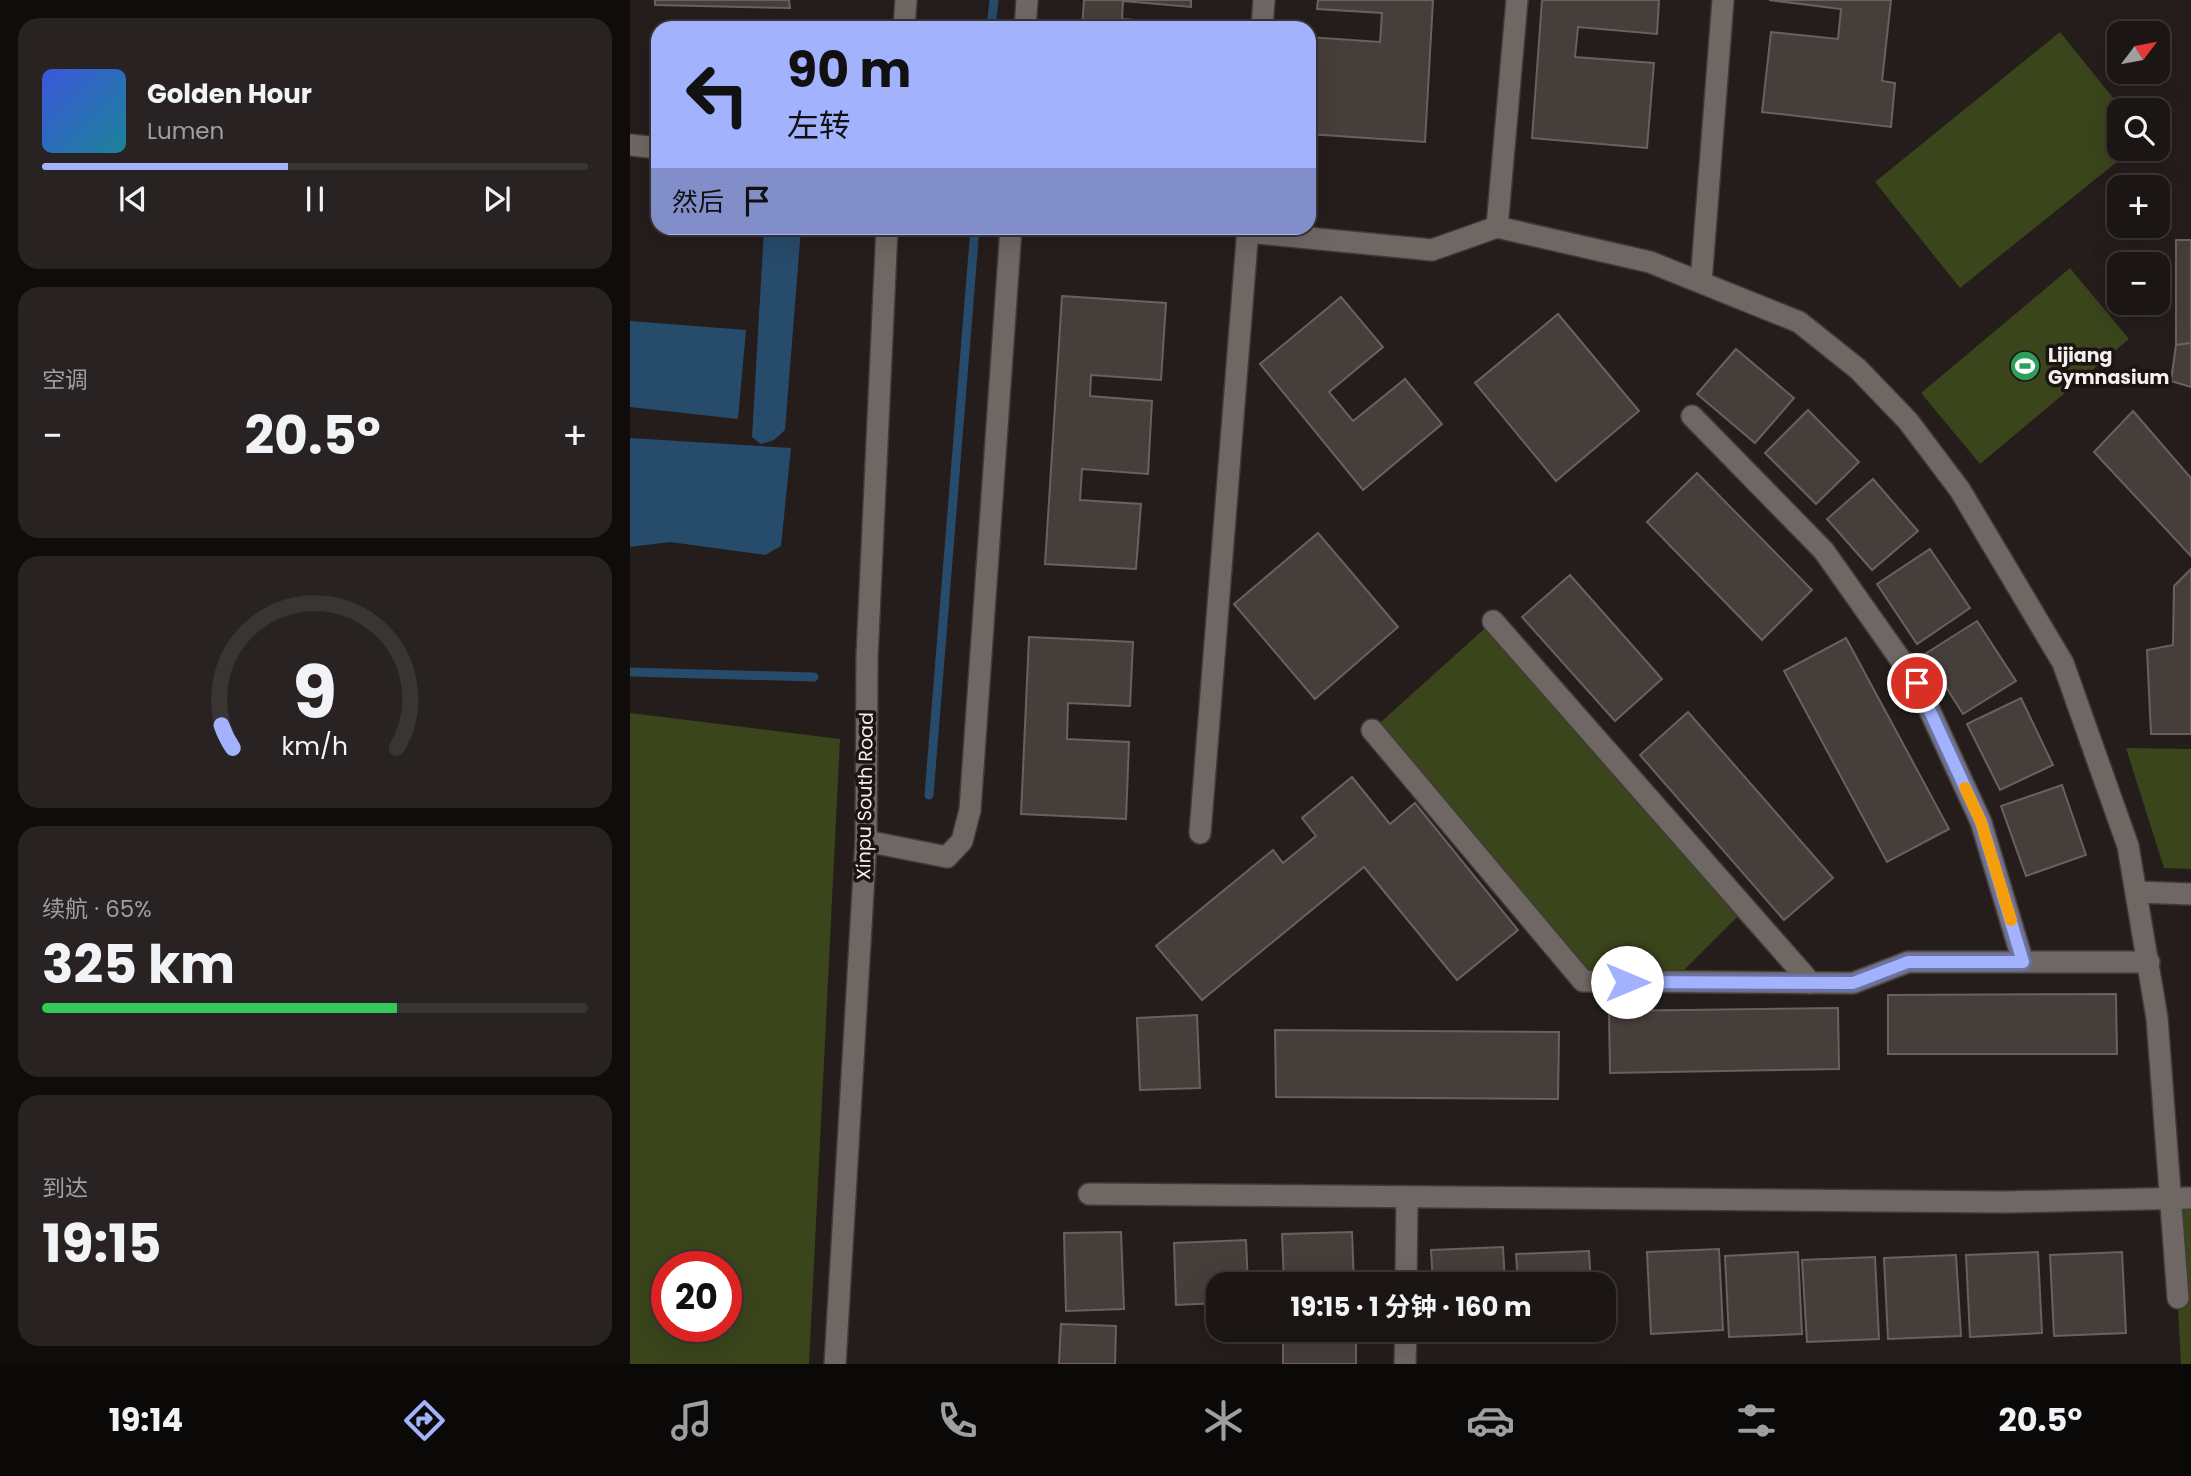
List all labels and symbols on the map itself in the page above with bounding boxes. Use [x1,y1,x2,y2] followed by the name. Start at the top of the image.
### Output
[2107,21,2170,84] north arrow
[2048,342,2169,391] place label: Lijiang Gymnasium
[2008,349,2042,383] sports icon: Lijiang Gymnasium
[1887,653,1947,713] pin
[850,712,880,880] street label: Xinpu South Road
[1590,945,1664,1019] position arrow
[651,1251,742,1342] speed limit sign: 20

